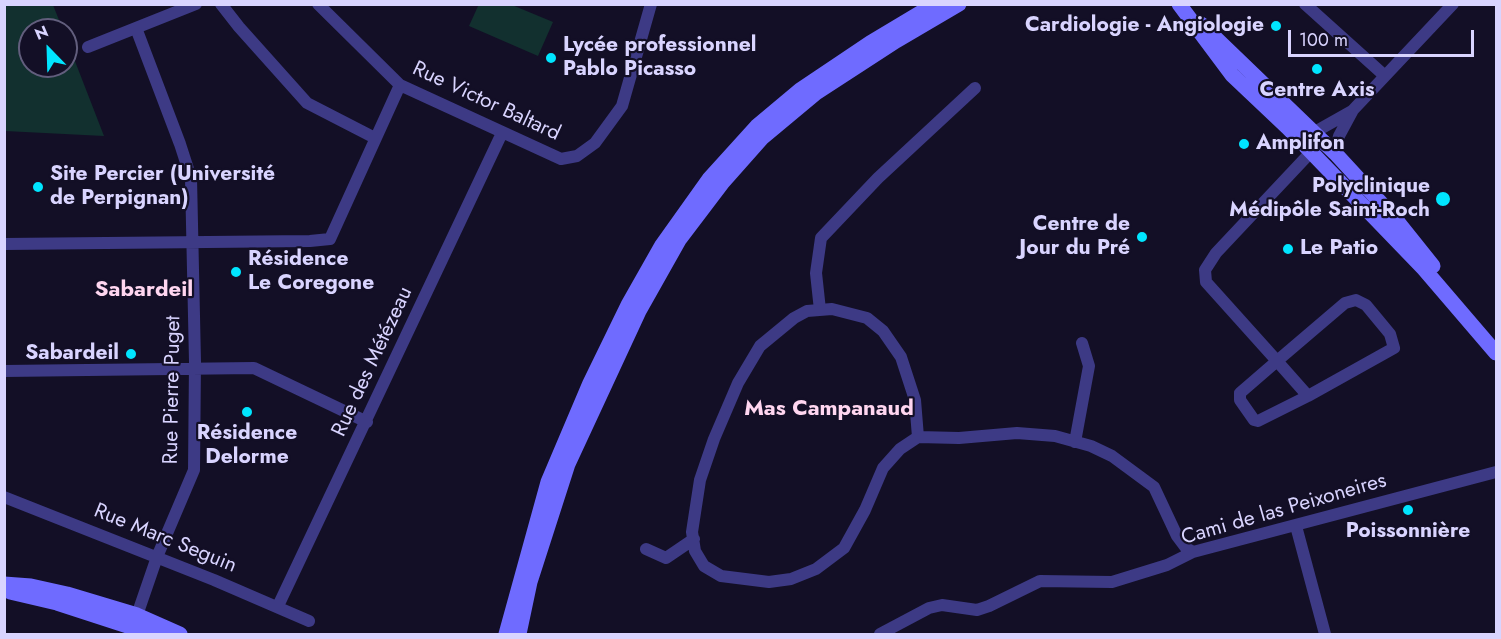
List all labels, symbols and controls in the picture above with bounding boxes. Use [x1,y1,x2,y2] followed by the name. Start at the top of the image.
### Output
[1025,13,1264,39] place label: Cardiologie - Angiologie
[18,18,78,78] north arrow
[1291,18,1477,56] scale bar
[1269,19,1283,33] marker: Cardiologie - Angiologie
[31,20,52,46] text: N
[1299,27,1348,53] text: 100 m
[563,33,757,83] place label: Lycée professionnel Pablo Picasso
[544,51,558,65] marker: Lycée professionnel Pablo Picasso
[408,57,564,147] street label: Rue Victor Baltard
[1310,62,1324,76] marker: Centre Axis
[1259,78,1375,104] place label: Centre Axis
[1256,131,1345,157] place label: Amplifon
[1237,137,1251,151] marker: Amplifon
[50,162,275,212] place label: Site Percier (Université de Perpignan)
[1229,174,1430,224] place label: Polyclinique Médipôle Saint-Roch
[31,180,45,194] marker: Site Percier (Université de Perpignan)
[1434,190,1452,208] marker: Polyclinique Médipôle Saint-Roch
[1019,212,1130,262] place label: Centre de Jour du Pré
[1135,230,1149,244] marker: Centre de Jour du Pré
[1300,236,1378,262] place label: Le Patio
[1281,242,1295,256] marker: Le Patio
[248,247,374,297] place label: Résidence Le Coregone
[229,265,243,279] marker: Résidence Le Coregone
[95,278,193,304] district label: Sabardeil
[327,283,419,441] street label: Rue des Métézeau
[159,315,187,465] street label: Rue Pierre Puget
[25,341,119,367] place label: Sabardeil
[124,347,138,361] marker: Sabardeil
[744,397,914,423] district label: Mas Campanaud
[240,405,254,419] marker: Résidence Delorme
[197,421,297,471] place label: Résidence Delorme
[1179,469,1389,551] street label: Cami de las Peixoneires
[90,499,240,579] street label: Rue Marc Seguin
[1401,503,1415,517] marker: Poissonnière
[1346,519,1470,545] place label: Poissonnière

